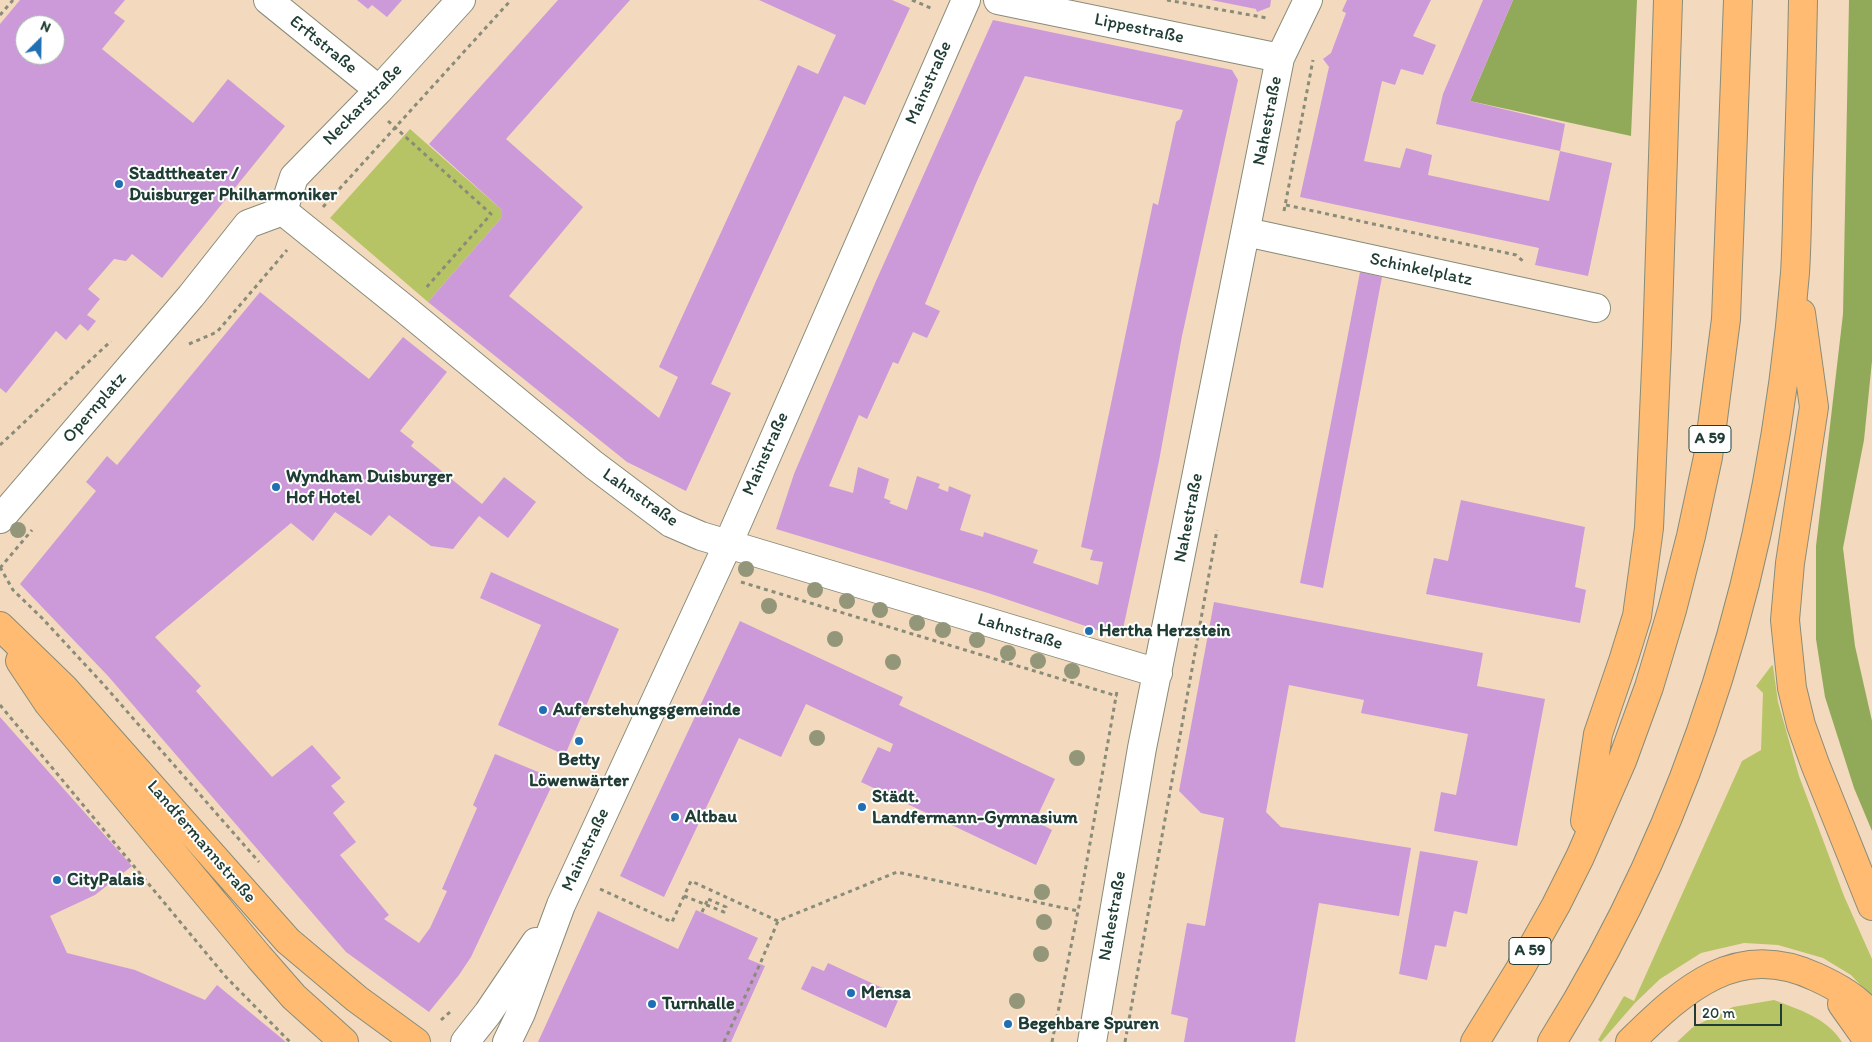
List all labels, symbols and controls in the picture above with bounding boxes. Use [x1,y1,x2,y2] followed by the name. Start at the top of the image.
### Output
[1092,9,1186,49] street label: Lippestraße
[285,11,361,79] street label: Erftstraße
[15,15,65,65] north arrow
[38,17,53,36] text: N
[901,38,957,128] street label: Mainstraße
[319,60,407,150] street label: Neckarstraße
[1249,74,1287,168] street label: Nahestraße
[129,163,337,205] place label: Stadttheater / Duisburger Philharmoniker
[113,178,125,190] marker: Stadttheater / Duisburger Philharmoniker
[1368,249,1474,291] street label: Schinkelplatz
[58,368,132,448] street label: Opernplatz
[738,409,794,499] street label: Mainstraße
[1689,426,1731,452] road number: A 59
[598,464,682,532] street label: Lahnstraße
[286,466,452,508] place label: Wyndham Duisburger Hof Hotel
[1170,471,1208,565] street label: Nahestraße
[270,481,282,493] marker: Wyndham Duisburger Hof Hotel
[975,609,1065,655] street label: Lahnstraße
[1099,620,1230,642] place label: Hertha Herzstein
[1083,625,1095,637] marker: Hertha Herzstein
[553,699,741,721] place label: Auferstehungsgemeinde
[537,704,549,716] marker: Auferstehungsgemeinde
[573,735,585,747] marker: Betty Löwenwärter
[529,749,629,792] place label: Betty Löwenwärter
[142,776,260,908] street label: Landfermannstraße
[872,786,1078,829] place label: Städt. Landfermann-Gymnasium
[856,801,868,813] marker: Städt. Landfermann-Gymnasium
[557,805,615,895] street label: Mainstraße
[685,806,737,828] place label: Altbau
[669,811,681,823] marker: Altbau
[67,869,145,891] place label: CityPalais
[1094,869,1132,963] street label: Nahestraße
[51,874,63,886] marker: CityPalais
[1509,938,1551,964] road number: A 59
[861,982,911,1004] place label: Mensa
[845,987,857,999] marker: Mensa
[662,993,735,1015] place label: Turnhalle
[1697,994,1784,1026] scale bar
[646,998,658,1010] marker: Turnhalle
[1702,1004,1735,1022] text: 20 m
[1018,1013,1159,1035] place label: Begehbare Spuren
[1002,1018,1014,1030] marker: Begehbare Spuren

